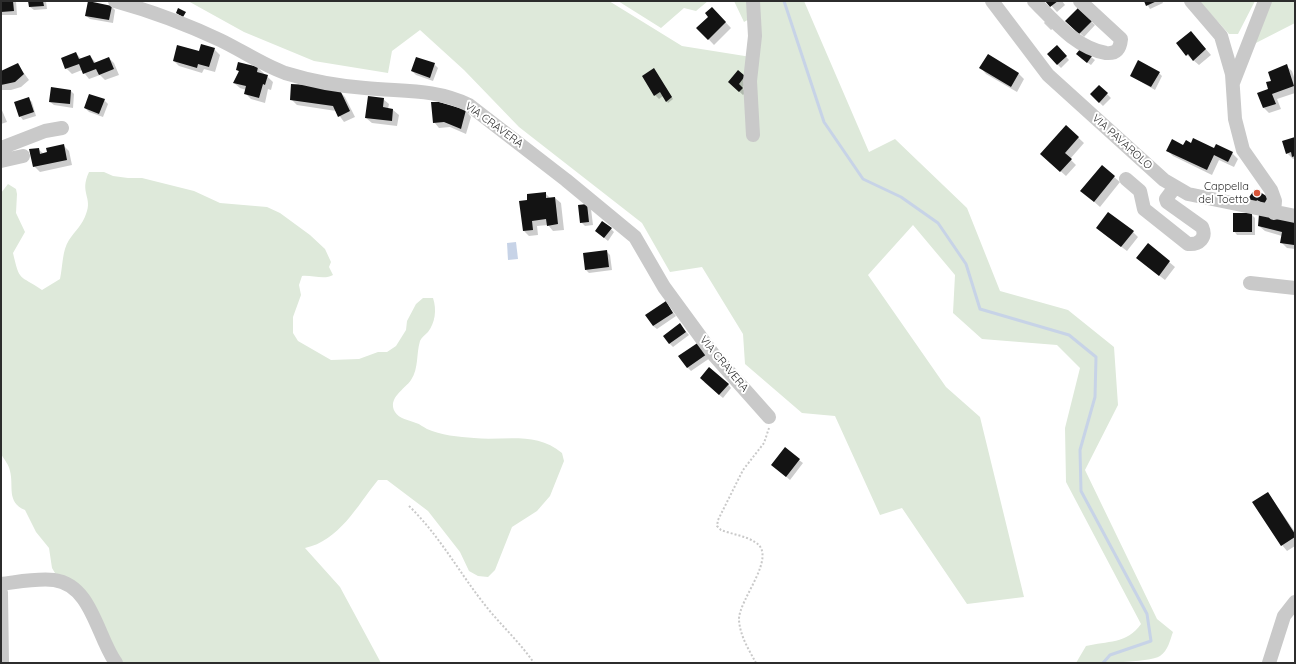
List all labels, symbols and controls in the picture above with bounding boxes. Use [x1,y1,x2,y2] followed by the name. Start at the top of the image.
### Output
[462,99,526,151] street label: VIA CRAVERA
[1089,112,1155,172] street label: VIA PAVAROLO
[1198,180,1249,206] place label: Cappella del Toetto
[1252,188,1262,198] marker: Cappella del Toetto
[697,333,751,395] street label: VIA CRAVERA

